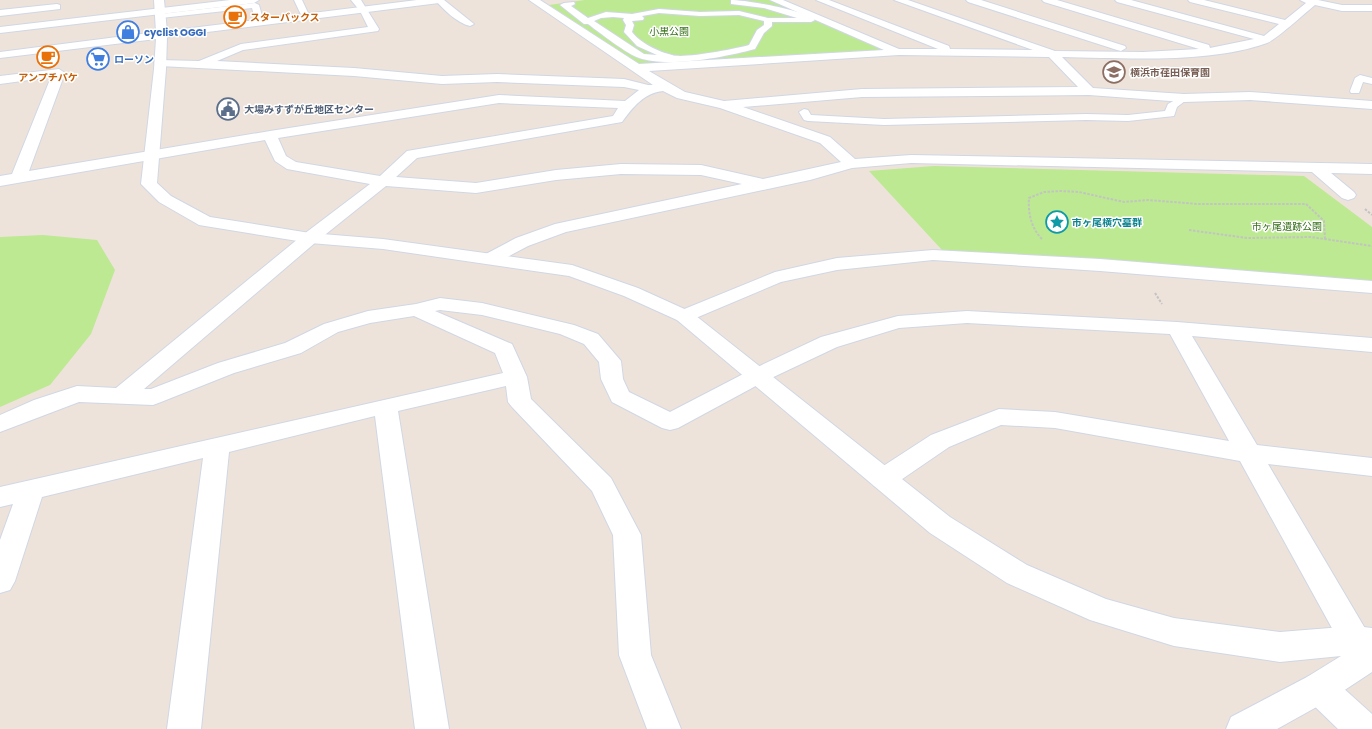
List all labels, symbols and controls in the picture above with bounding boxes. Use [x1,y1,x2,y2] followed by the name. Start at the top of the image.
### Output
[222,4,248,30] cafe icon: スターバックス
[250,10,320,25] place label: スターバックス
[115,19,141,45] shop icon: cyclist OGGI
[649,24,689,39] park label: 小黒公園
[144,25,206,40] place label: cyclist OGGI
[35,44,61,70] cafe icon: アンプチパケ
[85,46,111,72] supermarket icon: ローソン
[114,52,154,67] place label: ローソン
[1101,59,1127,85] school or university icon: 横浜市荏田保育園
[1130,65,1210,80] place label: 横浜市荏田保育園
[18,70,78,85] place label: アンプチパケ
[215,96,241,122] public building icon: 大場みすずが丘地区センター
[244,102,374,117] place label: 大場みすずが丘地区センター
[1044,209,1070,235] place icon: 市ヶ尾横穴墓群
[1072,215,1142,230] place label: 市ヶ尾横穴墓群
[1252,219,1322,234] park label: 市ヶ尾遺跡公園

